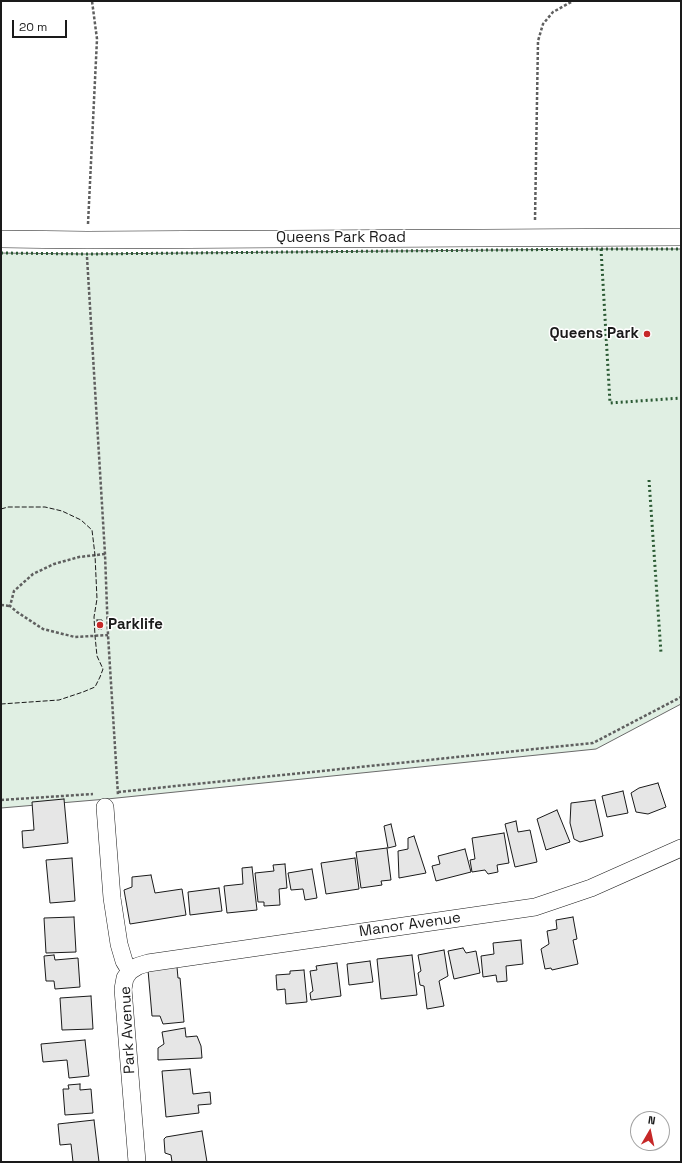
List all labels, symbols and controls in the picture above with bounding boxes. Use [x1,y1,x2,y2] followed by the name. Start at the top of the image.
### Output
[14,12,69,38] scale bar
[19,19,47,35] text: 20 m
[276,229,406,247] street label: Queens Park Road
[549,325,639,343] place label: Queens Park
[642,329,652,339] marker: Queens Park
[108,616,163,634] place label: Parklife
[95,620,105,630] marker: Parklife
[358,909,462,941] street label: Manor Avenue
[117,986,139,1074] street label: Park Avenue
[630,1111,670,1151] north arrow
[647,1113,656,1128] text: N

